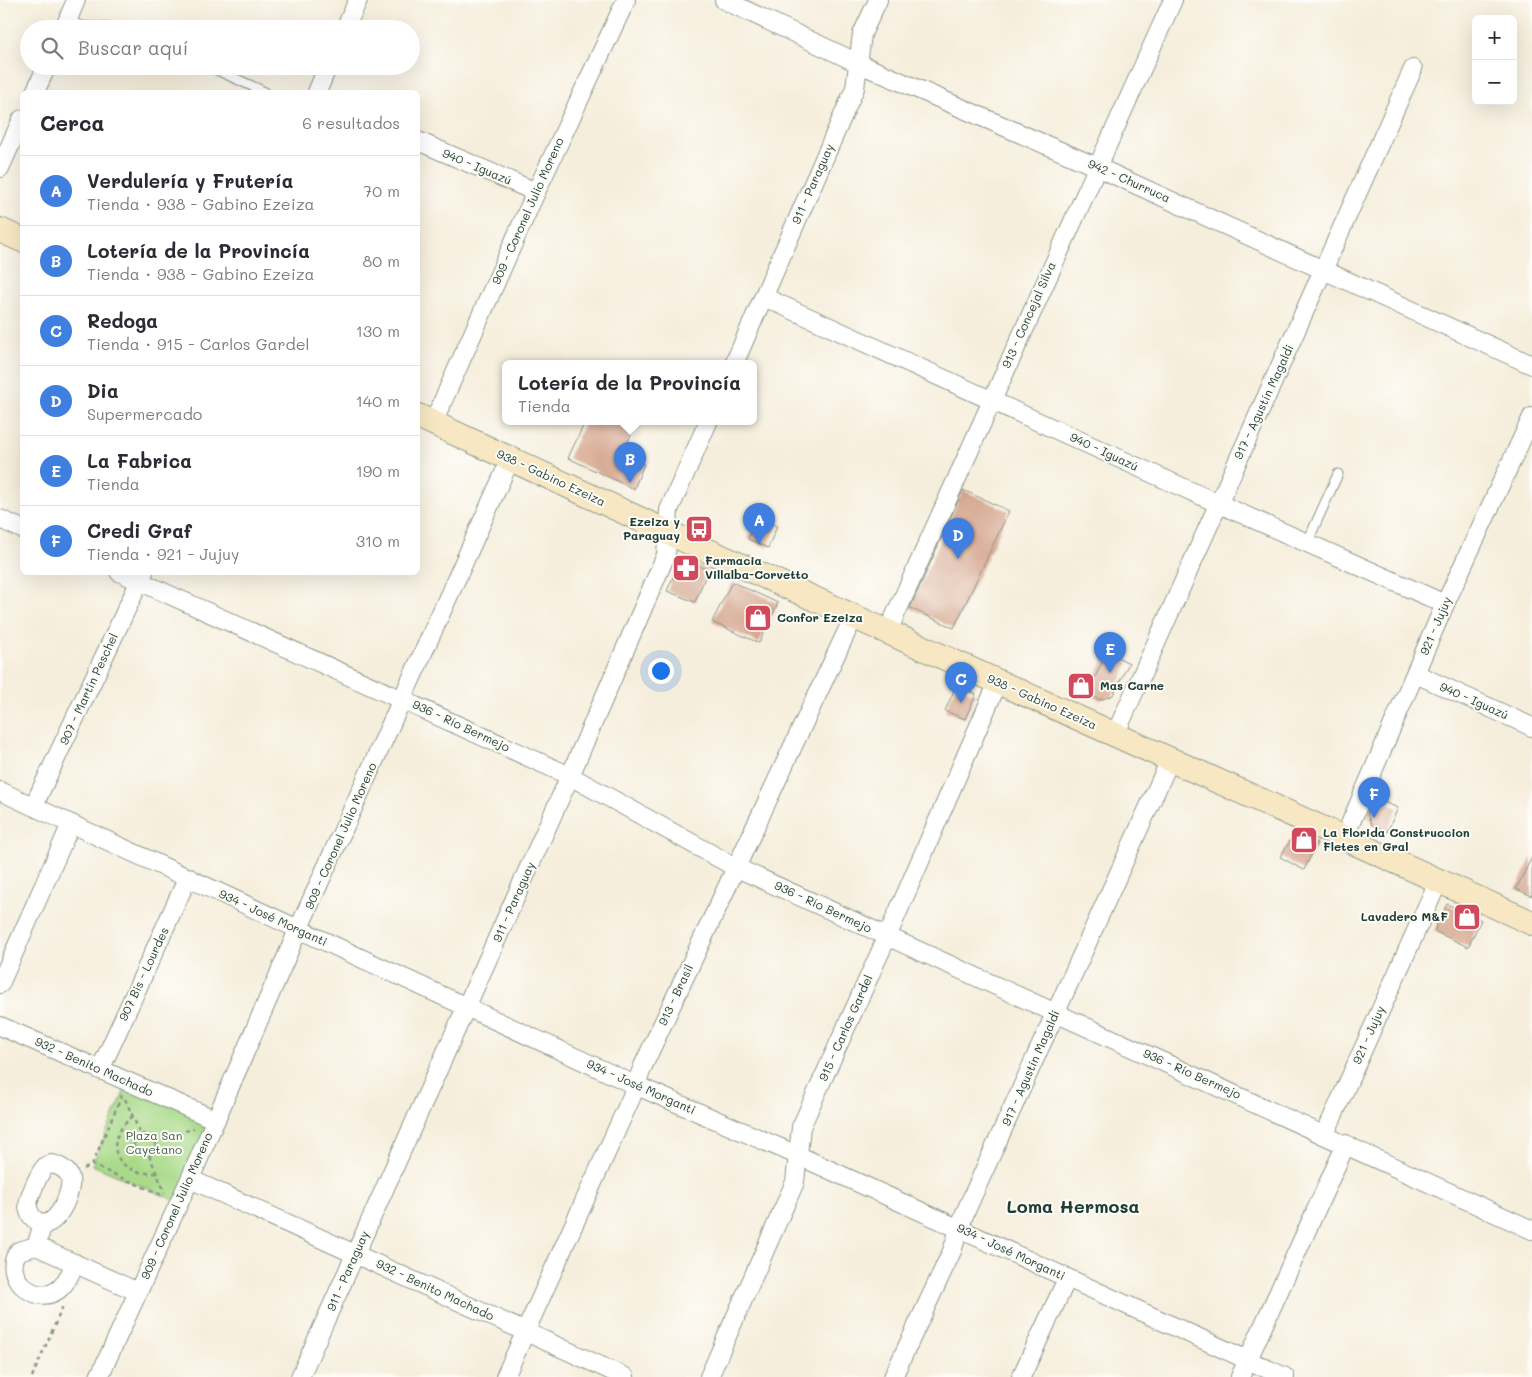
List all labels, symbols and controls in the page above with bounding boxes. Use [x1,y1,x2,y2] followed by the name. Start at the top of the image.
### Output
[1472,15,1517,105] map controls
[1472,15,1517,60] button: +
[20,20,420,75] search box
[38,34,66,62] icon: search
[78,35,188,60] text: Buscar aquí
[1472,60,1517,105] button: −
[40,109,105,136] text: Cerca
[302,112,400,133] text: 6 resultados
[487,135,567,286] street label: 909 - Coronel Julio Moreno
[787,141,837,226] street label: 911 - Paraguay
[440,144,514,188] street label: 940 - Iguazú
[1086,155,1173,205] street label: 942 - Churruca
[87,168,293,193] text: Verdulería y Frutería
[50,180,62,201] text: A
[363,180,400,201] text: 70 m
[87,193,315,214] text: Tienda · 938 - Gabino Ezeiza
[87,238,310,263] text: Lotería de la Provincía
[51,250,61,271] text: B
[363,250,400,271] text: 80 m
[997,259,1059,370] street label: 913 - Concejal Silva
[87,263,315,284] text: Tienda · 938 - Gabino Ezeiza
[87,308,158,333] text: Redoga
[50,320,62,341] text: C
[356,320,400,341] text: 130 m
[87,333,310,354] text: Tienda · 915 - Carlos Gardel
[1229,342,1297,462] street label: 917 - Agustín Magaldi
[502,360,757,425] popup
[518,370,741,395] text: Lotería de la Provincía
[87,378,119,403] text: Dia
[50,390,62,411] text: D
[356,390,400,411] text: 140 m
[518,395,571,416] text: Tienda
[87,403,202,424] text: Supermercado
[1068,428,1141,474] street label: 940 - Iguazú
[614,442,646,483] pin: B
[494,445,608,509] street label: 938 - Gabino Ezeiza
[87,448,192,473] text: La Fabrica
[51,460,61,481] text: E
[356,460,400,481] text: 190 m
[87,473,140,494] text: Tienda
[743,503,775,544] pin: A
[623,513,680,543] place label: Ezeiza y Paraguay
[684,514,714,544] bus stop icon: Ezeiza y Paraguay
[87,518,192,543] text: Credi Graf
[942,518,974,559] pin: D
[51,530,61,551] text: F
[356,530,400,551] text: 310 m
[87,543,239,564] text: Tienda · 921 - Jujuy
[705,552,808,582] place label: Farmacia Villalba-Corvetto
[671,553,701,583] pharmacy icon: Farmacia Villalba-Corvetto
[1416,594,1455,657] street label: 921 - Jujuy
[743,603,773,633] shop icon: Confor Ezeiza
[777,609,863,625] place label: Confor Ezeiza
[55,630,121,747] street label: 907 - Martín Peschel
[1094,632,1126,673] pin: E
[648,658,674,684] your location
[945,662,977,703] pin: C
[985,670,1100,732] street label: 938 - Gabino Ezeiza
[1066,671,1096,701] shop icon: Mas Carne
[1100,677,1164,693] place label: Mas Carne
[1437,678,1511,722] street label: 940 - Iguazú
[410,696,513,755] street label: 936 - Río Bermejo
[300,760,380,911] street label: 909 - Coronel Julio Moreno
[1358,777,1390,818] pin: F
[1323,824,1470,854] place label: La Florida Construccion Fletes en Gral
[1289,825,1319,855] shop icon: La Florida Construccion Fletes en Gral
[488,859,538,944] street label: 911 - Paraguay
[772,877,875,936] street label: 936 - Río Bermejo
[217,885,330,949] street label: 934 - José Morganti
[1452,902,1482,932] shop icon: Lavadero M&F
[1361,908,1448,924] place label: Lavadero M&F
[114,924,172,1023] street label: 907 Bis - Lourdes
[654,961,696,1028] street label: 913 - Brasil
[814,972,876,1083] street label: 915 - Carlos Gardel
[1348,1003,1388,1066] street label: 921 - Jujuy
[997,1007,1063,1128] street label: 917 - Agustín Magaldi
[33,1033,156,1099] street label: 932 - Benito Machado
[1141,1044,1244,1102] street label: 936 - Río Bermejo
[584,1055,698,1117] street label: 934 - José Morganti
[126,1127,182,1157] park label: Plaza San Cayetano
[136,1130,216,1281] street label: 909 - Coronel Julio Moreno
[1006,1194,1140,1218] district label: Loma Hermosa
[955,1219,1068,1283] street label: 934 - José Morganti
[322,1228,372,1313] street label: 911 - Paraguay
[374,1255,497,1323] street label: 932 - Benito Machado

